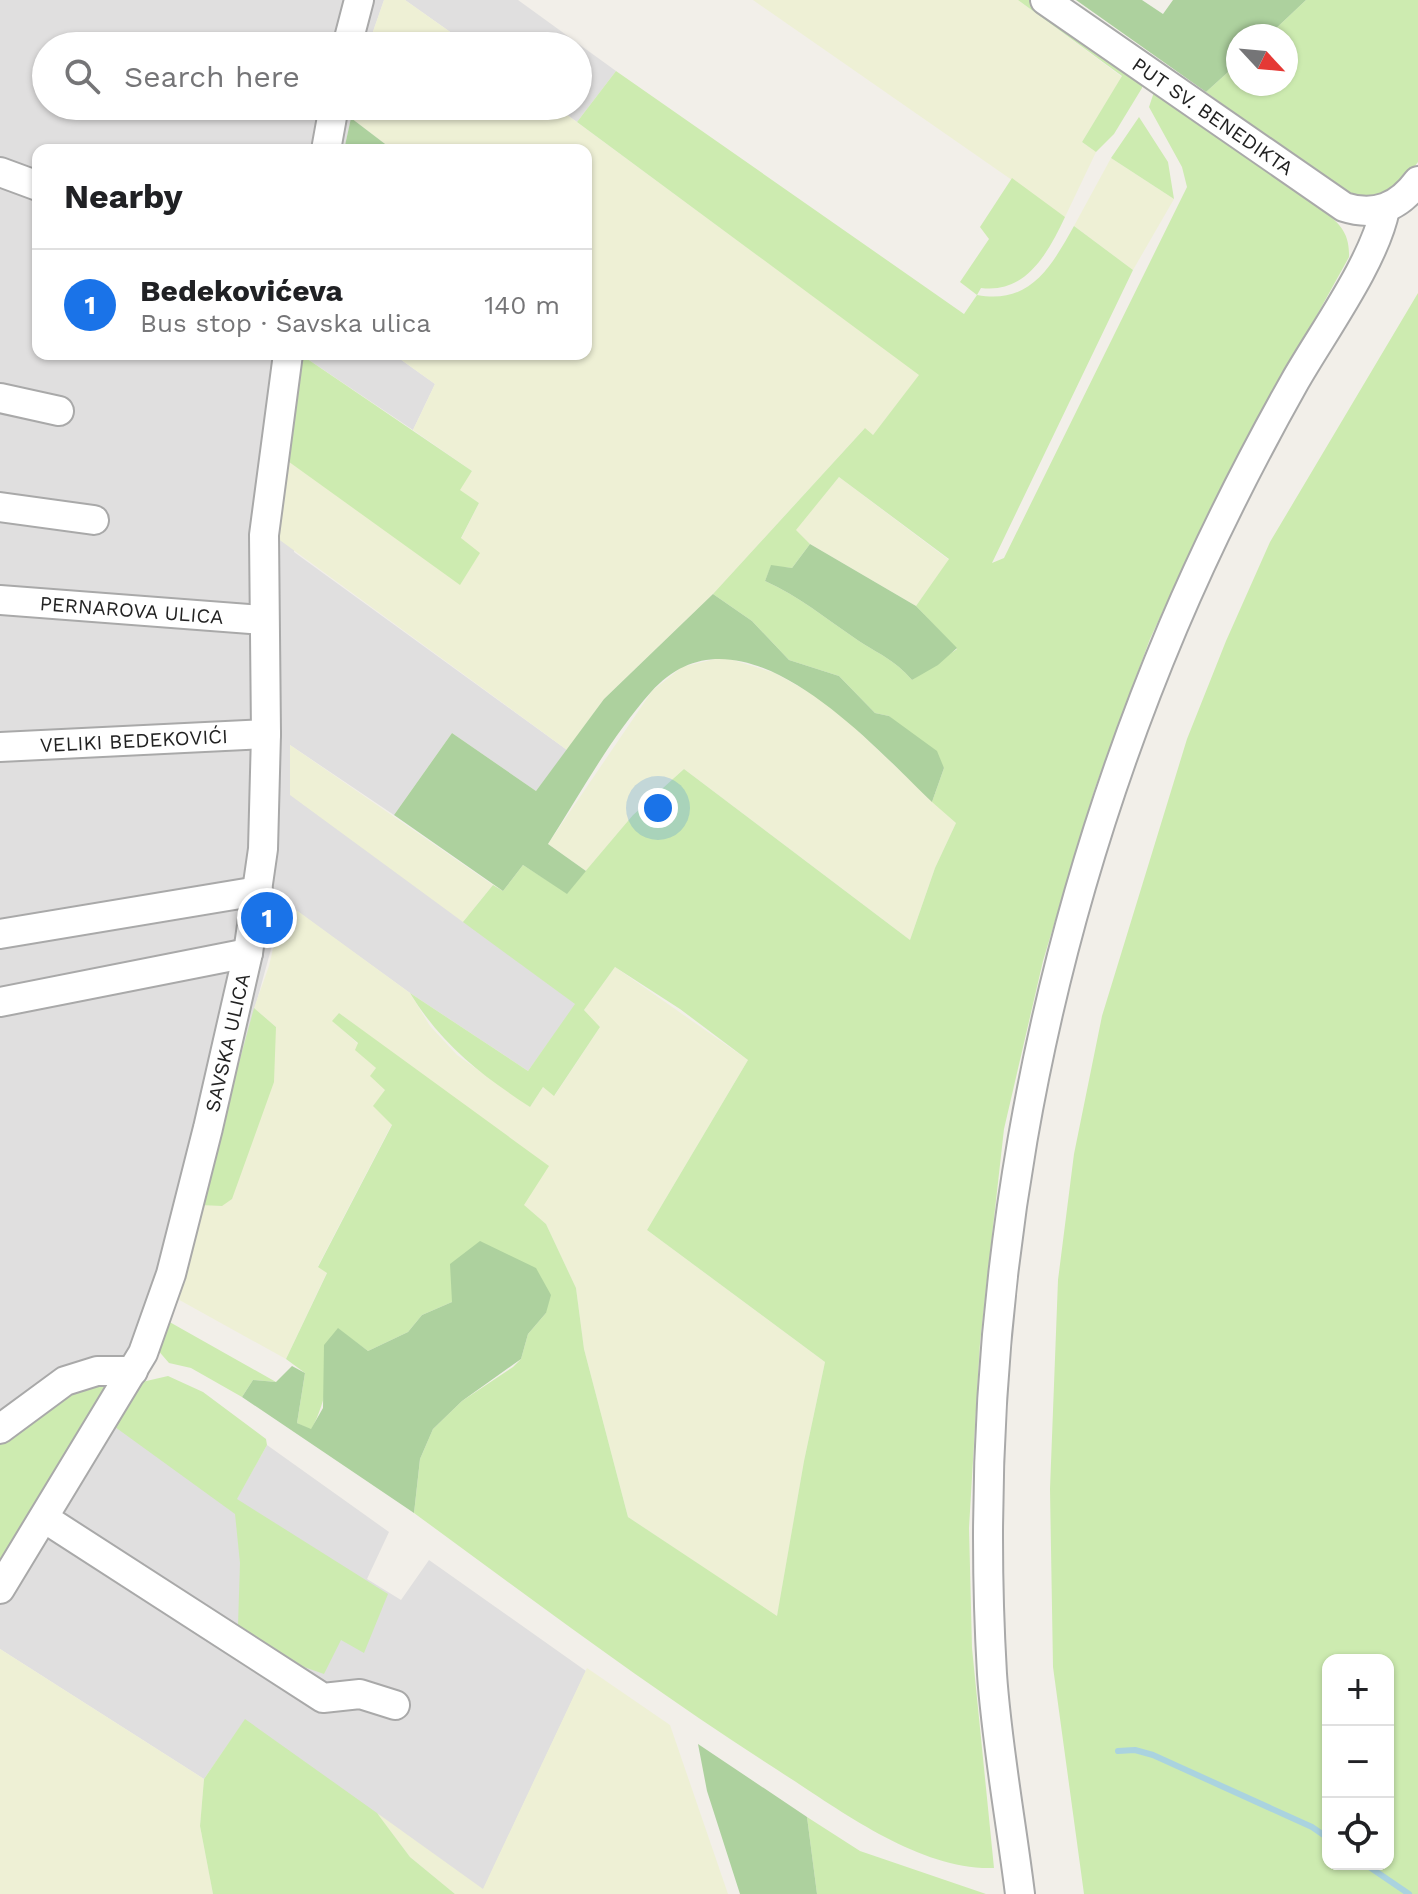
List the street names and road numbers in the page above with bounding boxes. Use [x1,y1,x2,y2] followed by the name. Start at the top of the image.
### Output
[1128,52,1298,180] street label: PUT SV. BENEDIKTA
[39,591,224,629] street label: PERNAROVA ULICA
[39,724,228,757] street label: VELIKI BEDEKOVIĆI
[200,971,255,1114] street label: SAVSKA ULICA

